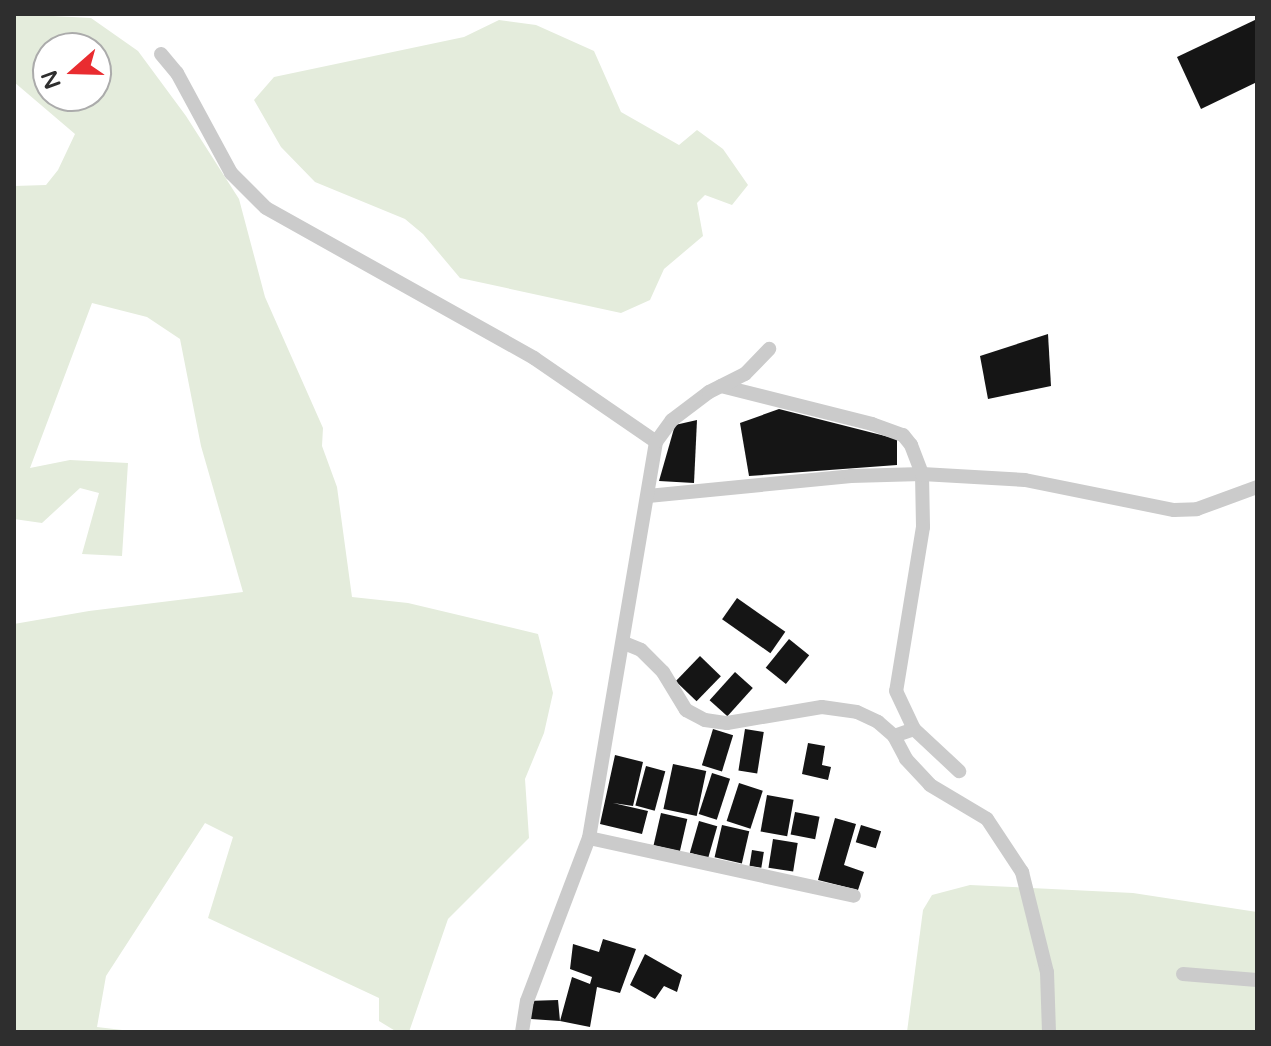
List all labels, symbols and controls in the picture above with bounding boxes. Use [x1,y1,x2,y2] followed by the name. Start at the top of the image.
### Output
[32,32,112,112] north arrow
[36,67,67,92] text: N

